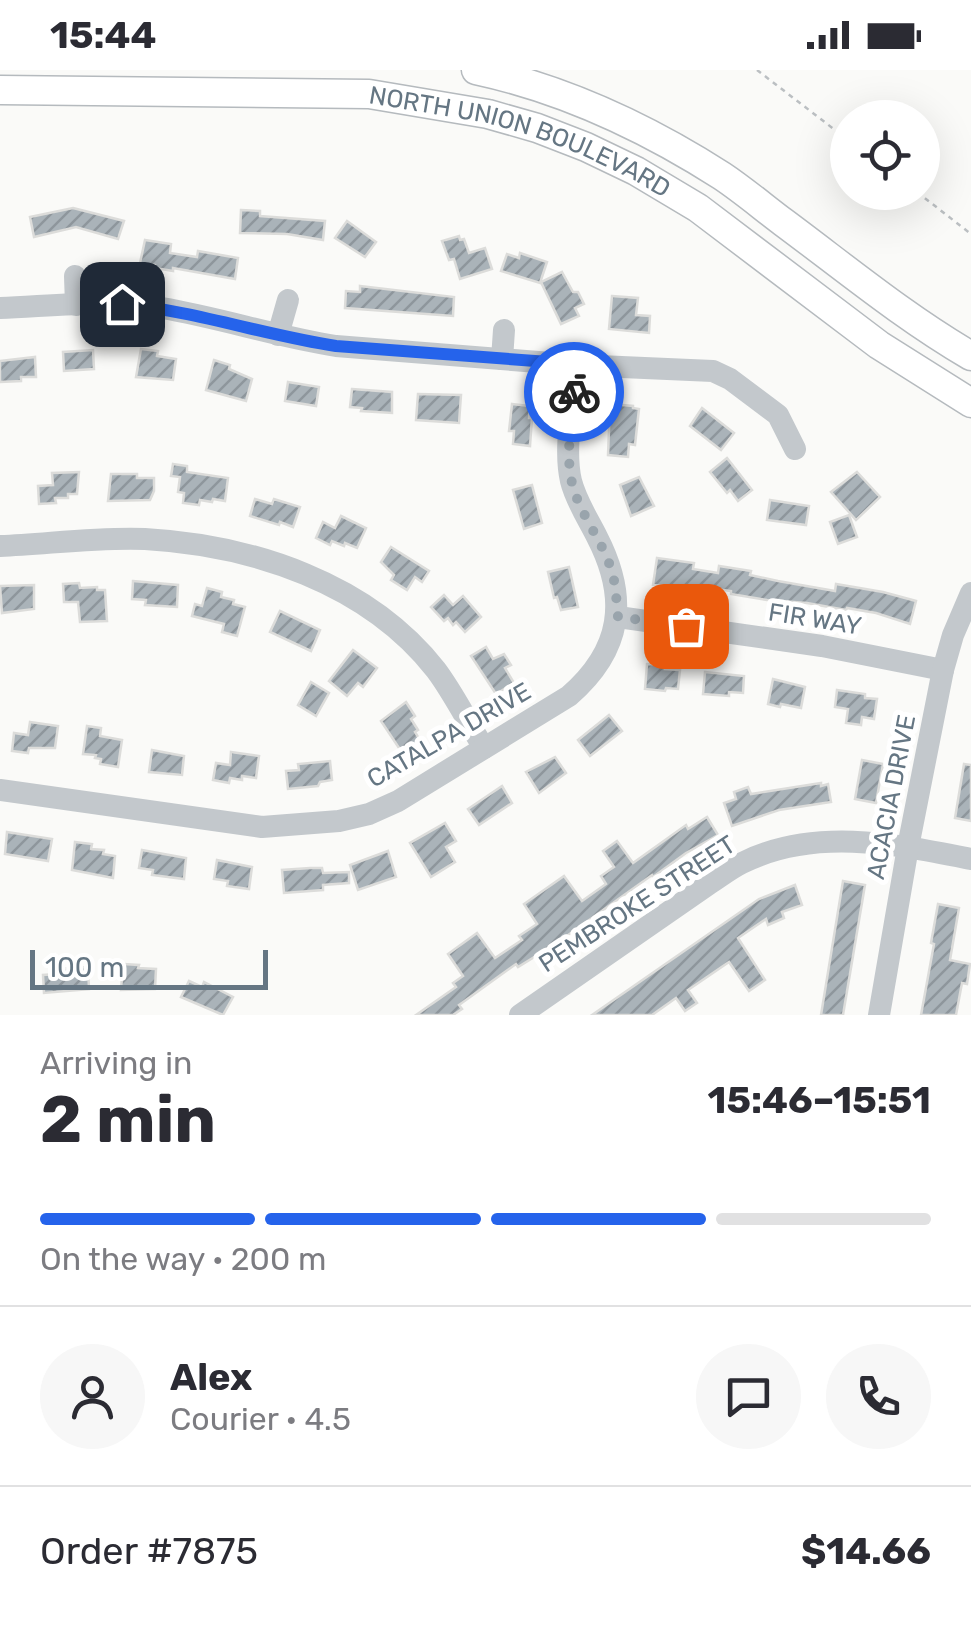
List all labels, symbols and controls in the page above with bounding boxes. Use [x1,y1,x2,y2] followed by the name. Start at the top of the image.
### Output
[50,12,156,58] text: 15:44
[367,80,676,203] street label: NORTH UNION BOULEVARD
[830,100,940,210] map controls
[830,100,940,210] button: locate
[80,262,165,347] pin
[95,277,150,332] icon: home
[524,342,624,442] courier
[547,365,602,420] icon: bike
[644,584,729,669] pin
[766,597,864,641] street label: FIR WAY
[659,599,714,654] icon: bag
[362,676,536,794] street label: CATALPA DRIVE
[861,712,921,882] street label: ACACIA DRIVE
[533,830,741,978] street label: PEMBROKE STREET
[30,945,268,990] scale bar
[45,951,124,984] text: 100 m
[40,1044,192,1082] text: Arriving in
[708,1077,931,1123] text: 15:46–15:51
[40,1081,216,1158] text: 2 min
[40,1240,327,1278] text: On the way · 200 m
[40,1344,145,1449] button: person
[696,1344,801,1449] button: chat
[826,1344,931,1449] button: phone
[170,1354,252,1400] text: Alex
[170,1400,351,1438] text: Courier · 4.5
[40,1528,258,1574] text: Order #7875
[801,1528,931,1574] text: $14.66

